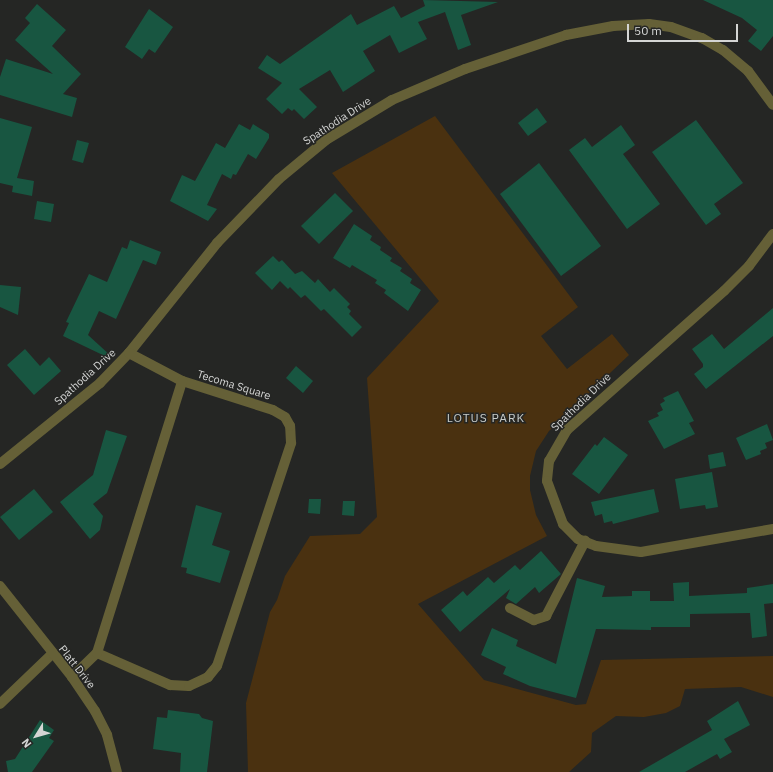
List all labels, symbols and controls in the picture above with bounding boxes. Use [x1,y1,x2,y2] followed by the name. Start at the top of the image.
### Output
[629,16,740,42] scale bar
[634,23,662,38] text: 50 m
[301,94,373,148] street label: Spathodia Drive
[52,346,118,408] street label: Spathodia Drive
[196,368,272,402] street label: Tecoma Square
[548,370,614,434] street label: Spathodia Drive
[447,411,525,425] district label: LOTUS PARK
[56,643,98,691] street label: Platt Drive
[16,716,56,756] north arrow
[18,736,34,751] text: N

